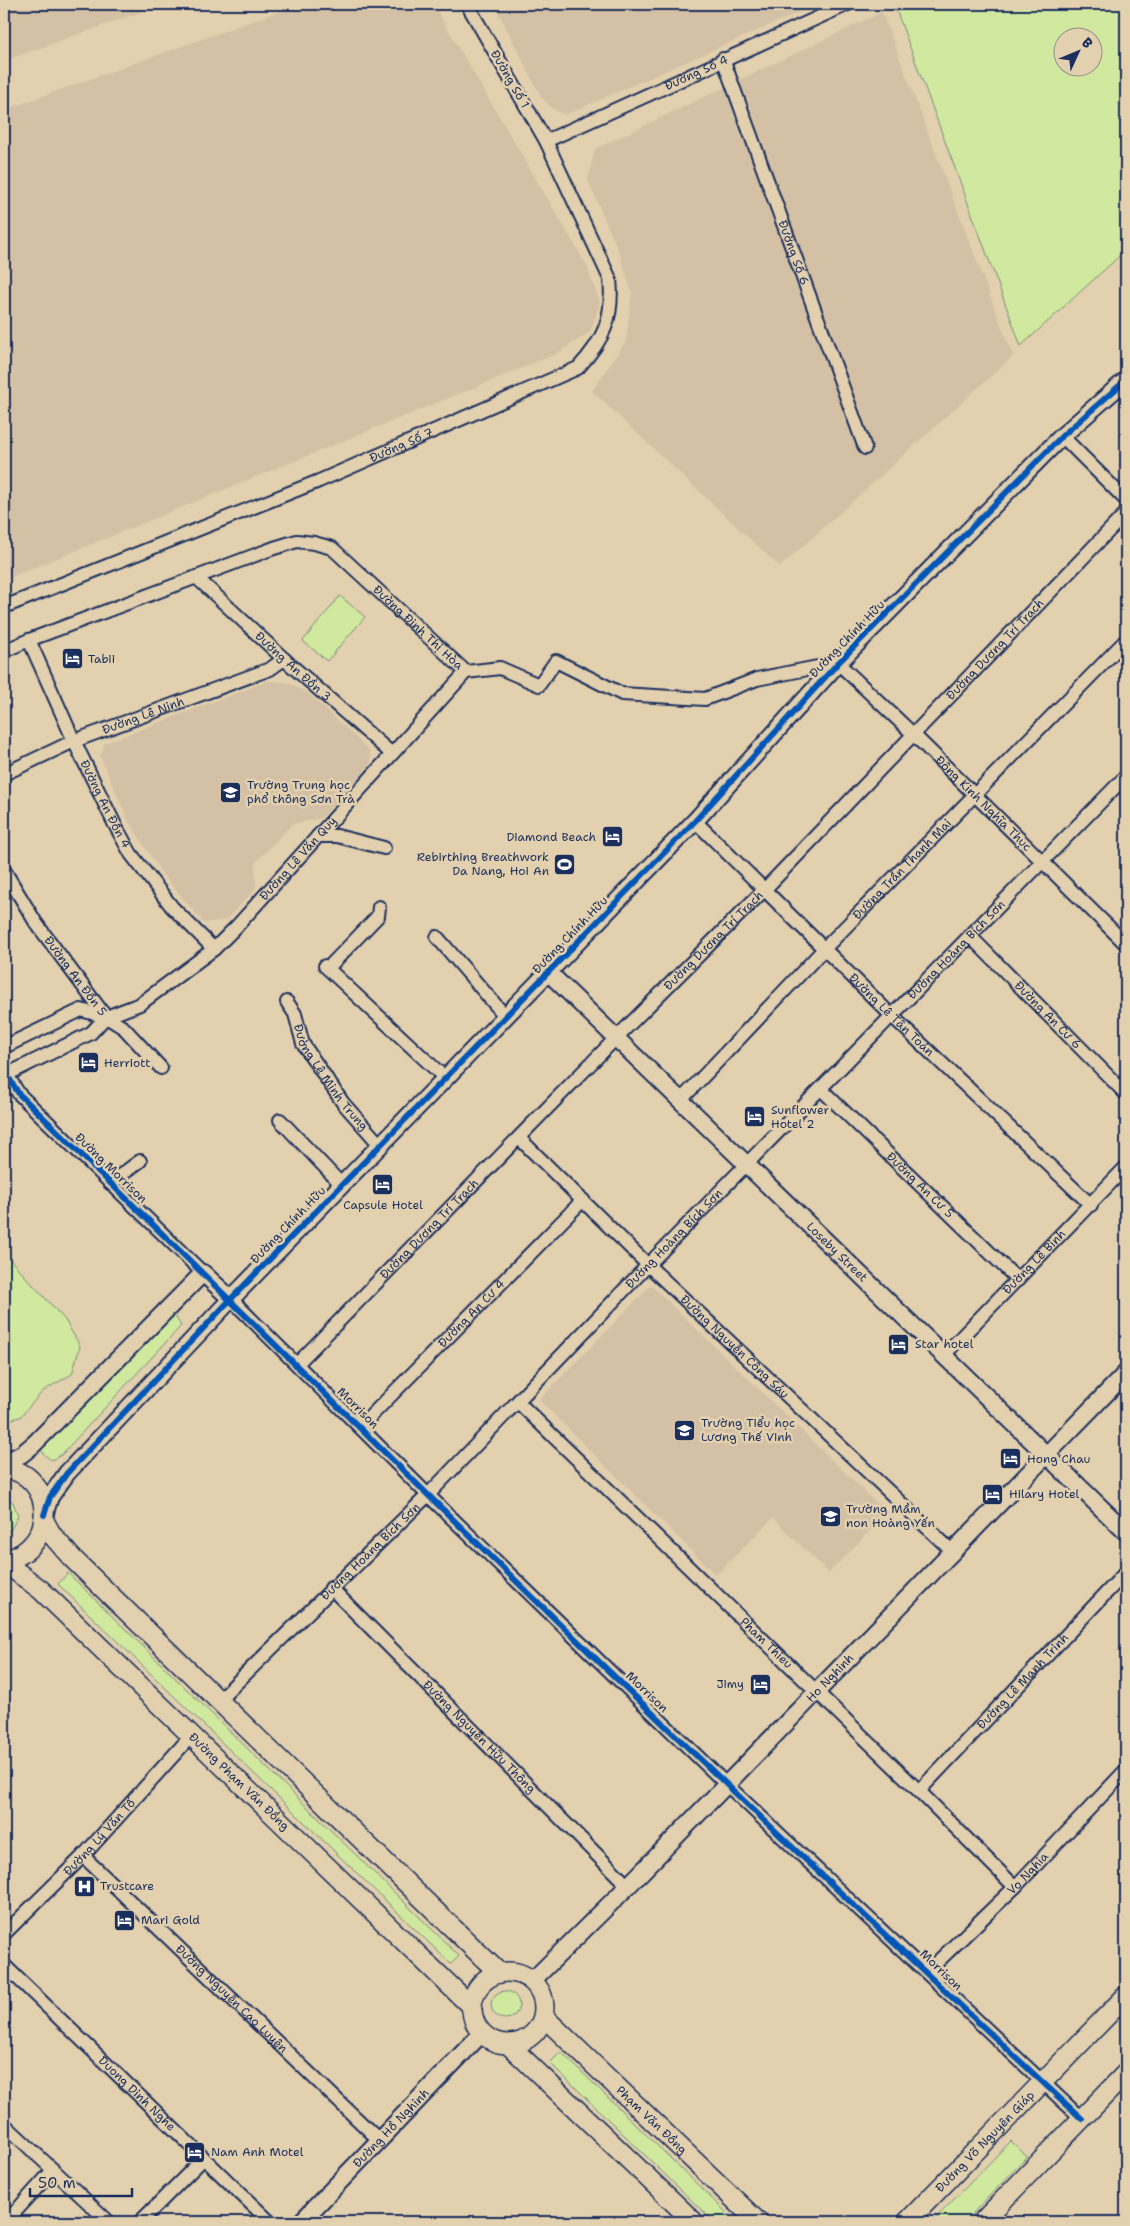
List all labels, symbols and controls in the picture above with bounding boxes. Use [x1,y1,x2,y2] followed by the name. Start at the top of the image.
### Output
[1052,28,1102,78] north arrow
[1078,34,1097,53] text: B
[487,47,533,111] street label: Đường Số 1
[662,51,731,94] street label: Đường Số 4
[774,218,813,287] street label: Đường Số 6
[367,424,436,466] street label: Đường Số 7
[369,582,467,674] street label: Đường Đinh Thị Hòa
[943,595,1047,703] street label: Đường Dương Trí Trạch
[806,597,888,681] street label: Đường Chính Hữu
[252,628,334,705] street label: Đường An Đồn 3
[60,647,84,671] hotel icon: Tabii
[88,651,115,667] place label: Tabii
[100,693,186,738] street label: Đường Lê Ninh
[932,752,1035,855] street label: Đông Kinh Nghĩa Thục
[76,757,134,851] street label: Đường An Đồn 4
[247,777,355,807] place label: Trường Trung học phổ thông Sơn Trà
[219,780,243,804] school or university icon: Trường Trung học phổ thông Sơn Trà
[256,813,340,904] street label: Đường Lê Văn Quý
[849,815,955,923] street label: Đường Trần Thanh Mại
[600,825,624,849] hotel icon: Diamond Beach
[506,829,596,845] place label: Diamond Beach
[417,849,549,879] place label: Rebirthing Breathwork Da Nang, Hoi An
[553,852,577,876] sports icon: Rebirthing Breathwork Da Nang, Hoi An
[660,887,767,994] street label: Đường Dương Trí Trạch
[529,893,611,977] street label: Đường Chính Hữu
[904,896,1008,1003] street label: Đường Hoàng Bích Sơn
[40,933,111,1019] street label: Đường An Đồn 5
[845,970,938,1060] street label: Đường Lê Tân Toán
[1011,978,1085,1052] street label: Đường An Cư 6
[290,1022,372,1134] street label: Đường Lê Minh Trung
[76,1051,100,1075] hotel icon: Herriott
[104,1055,150,1071] place label: Herriott
[771,1102,829,1132] place label: Sunflower Hotel 2
[743,1105,767,1129] hotel icon: Sunflower Hotel 2
[71,1129,151,1207] street label: Đường Morrison
[883,1149,957,1221] street label: Đường An Cư 5
[371,1172,395,1196] hotel icon: Capsule Hotel
[376,1175,482,1283] street label: Đường Dương Trí Trạch
[247,1183,329,1267] street label: Đường Chính Hữu
[622,1185,726,1292] street label: Đường Hoàng Bích Sơn
[343,1197,423,1213] place label: Capsule Hotel
[803,1219,871,1285] street label: Loseby Street
[999,1226,1069,1298] street label: Đường Lê Binh
[434,1276,508,1351] street label: Đường An Cư 4
[677,1291,793,1402] street label: Đường Nguyễn Công Sáu
[887,1332,911,1356] hotel icon: Star hotel
[915,1336,974,1352] place label: Star hotel
[334,1384,382,1432] street label: Morrison
[701,1415,795,1445] place label: Trường Tiểu học Lương Thế Vinh
[673,1418,697,1442] school or university icon: Trường Tiểu học Lương Thế Vinh
[999,1447,1023,1471] hotel icon: Hong Chau
[1027,1451,1090,1467] place label: Hong Chau
[981,1482,1005,1506] hotel icon: Hilary Hotel
[1009,1486,1080,1502] place label: Hilary Hotel
[317,1499,423,1604] street label: Đường Hoàng Bích Sơn
[846,1501,935,1531] place label: Trường Mầm non Hoàng Yến
[818,1504,842,1528] school or university icon: Trường Mầm non Hoàng Yến
[737,1614,796,1672] street label: Pham Thieu
[973,1630,1072,1733] street label: Đường Lê Mạnh Trinh
[803,1650,857,1706] street label: Ho Nghinh
[622,1668,672,1716] street label: Morrison
[748,1672,772,1696] hotel icon: Jimy
[716,1676,744,1692] place label: Jimy
[419,1677,539,1797] street label: Đường Nguyễn Hữu Thông
[185,1729,293,1834] street label: Đường Phạm Văn Đồng
[60,1795,139,1879] street label: Đường Lý Văn Tố
[1004,1848,1052,1898] street label: Vo Nghia
[72,1874,96,1898] hospital icon: Trustcare
[100,1878,154,1894] place label: Trustcare
[113,1908,137,1932] hotel icon: Mari Gold
[141,1912,200,1928] place label: Mari Gold
[172,1941,291,2056] street label: Đường Nguyễn Cao Luyện
[916,1946,966,1994] street label: Morrison
[95,2053,179,2135] street label: Duong Dinh Nghe
[613,2082,690,2158] street label: Phạm Văn Đồng
[349,2085,433,2171] street label: Đường Hồ Nghinh
[932,2087,1038,2196] street label: Đường Võ Nguyên Giáp
[183,2140,207,2164] hotel icon: Nam Anh Motel
[211,2144,304,2160] place label: Nam Anh Motel
[30,2166,132,2198] scale bar
[38,2173,76,2193] text: 50 m

